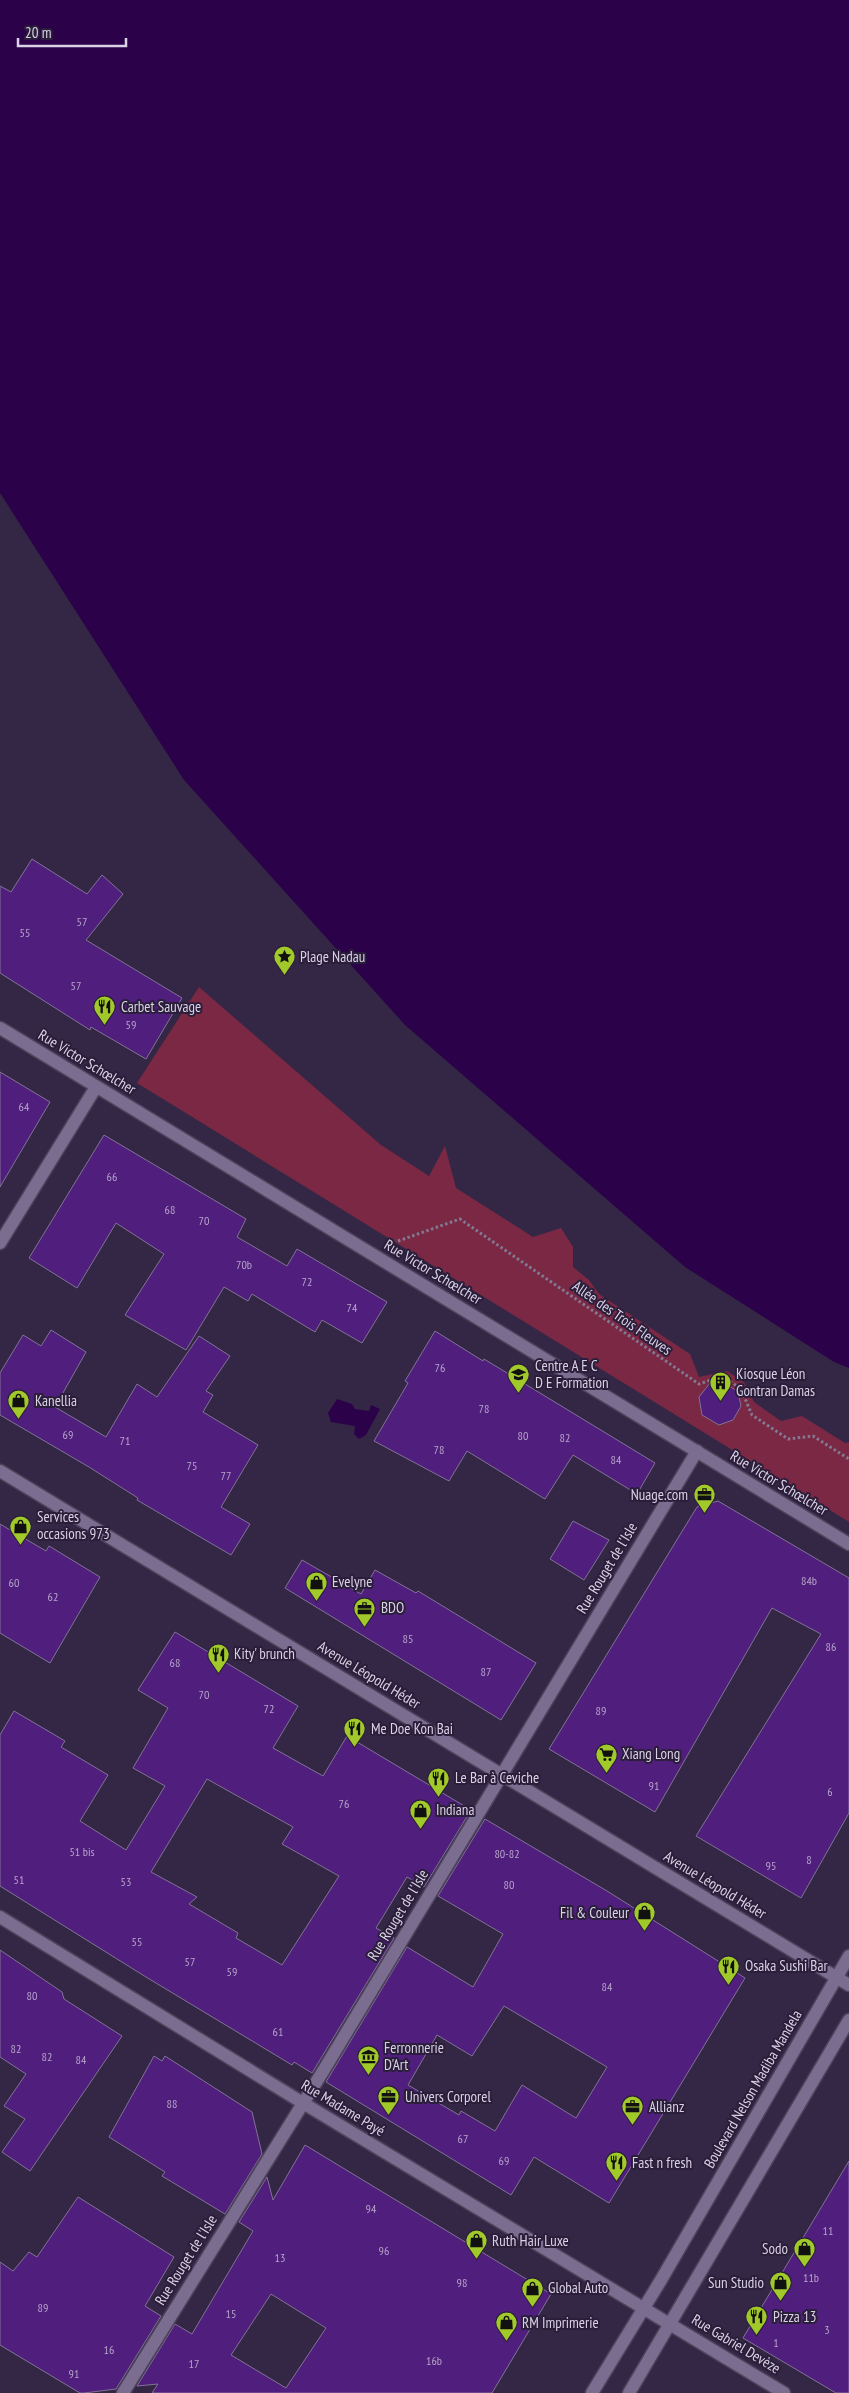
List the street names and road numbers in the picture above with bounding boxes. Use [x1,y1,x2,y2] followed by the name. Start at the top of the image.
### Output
[35,1025,140,1099] street label: Rue Victor Schœlcher
[381,1235,486,1309] street label: Rue Victor Schœlcher
[569,1276,676,1359] street label: Allée des Trois Fleuves
[727,1446,832,1520] street label: Rue Victor Schœlcher
[572,1519,641,1617] street label: Rue Rouget de l'Isle
[314,1636,425,1713] street label: Avenue Léopold Héder
[660,1846,771,1923] street label: Avenue Léopold Héder
[363,1866,432,1964] street label: Rue Rouget de l'Isle
[699,2006,806,2171] street label: Boulevard Nelson Madiba Mandela
[298,2075,389,2140] street label: Rue Madame Payé
[150,2211,221,2308] street label: Rue Rouget de l'Isle
[688,2310,784,2378] street label: Rue Gabriel Devèze

